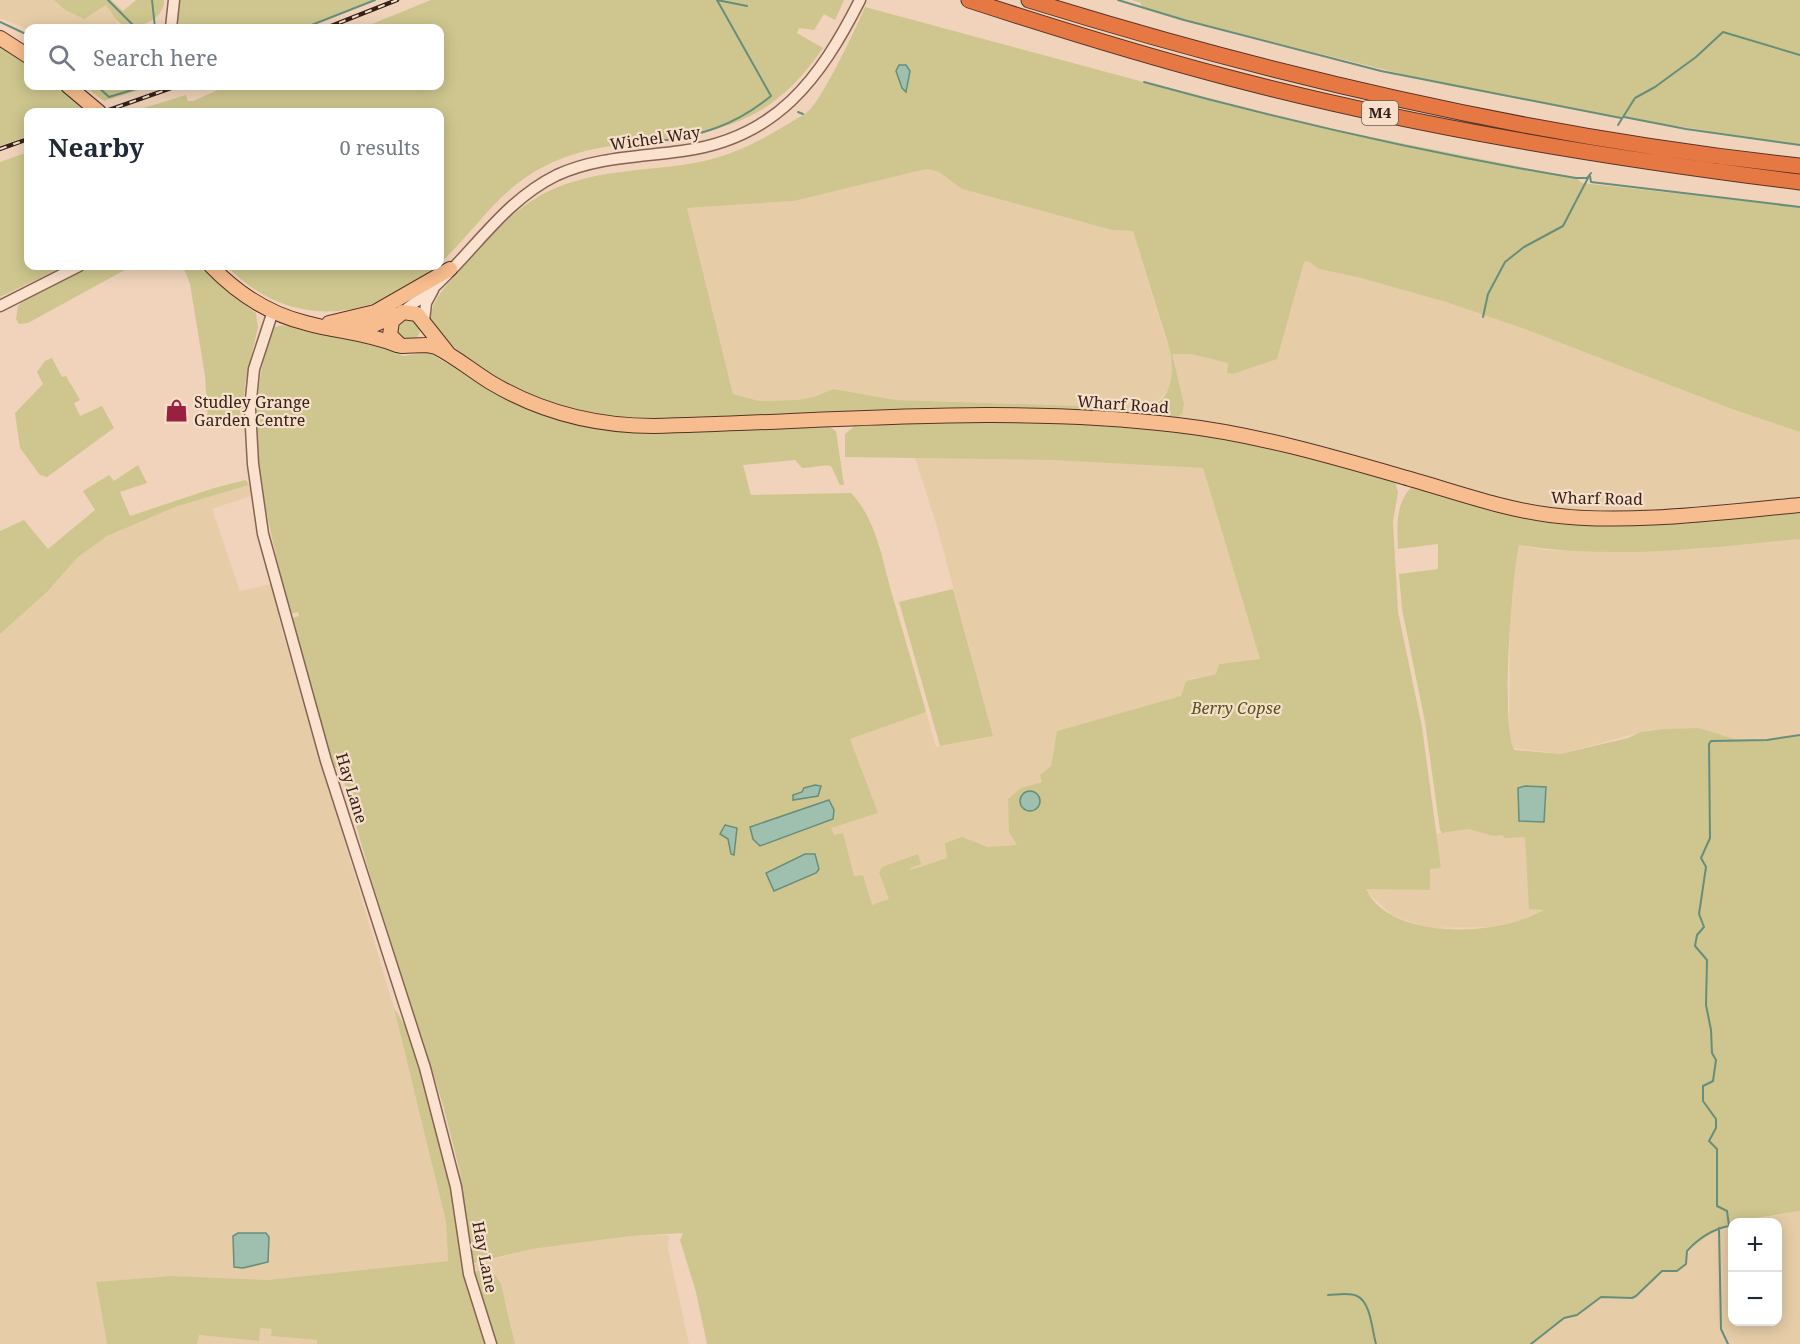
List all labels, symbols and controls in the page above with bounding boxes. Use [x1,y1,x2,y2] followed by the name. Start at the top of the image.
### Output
[24,24,444,90] search box
[45,41,78,74] icon: search
[93,42,218,72] text: Search here
[1362,101,1398,125] road number: M4
[608,121,703,155] street label: Wichel Way
[48,129,144,165] text: Nearby
[340,134,420,161] text: 0 results
[1076,390,1170,418] street label: Wharf Road
[194,391,310,431] place label: Studley Grange Garden Centre
[163,398,189,424] shop icon: Studley Grange Garden Centre
[1551,486,1643,510] street label: Wharf Road
[1190,697,1281,719] park label: Berry Copse
[331,750,373,826] street label: Hay Lane
[1728,1218,1782,1326] map controls
[1728,1218,1782,1272] button: +
[467,1219,503,1295] street label: Hay Lane
[1728,1272,1782,1326] button: −

